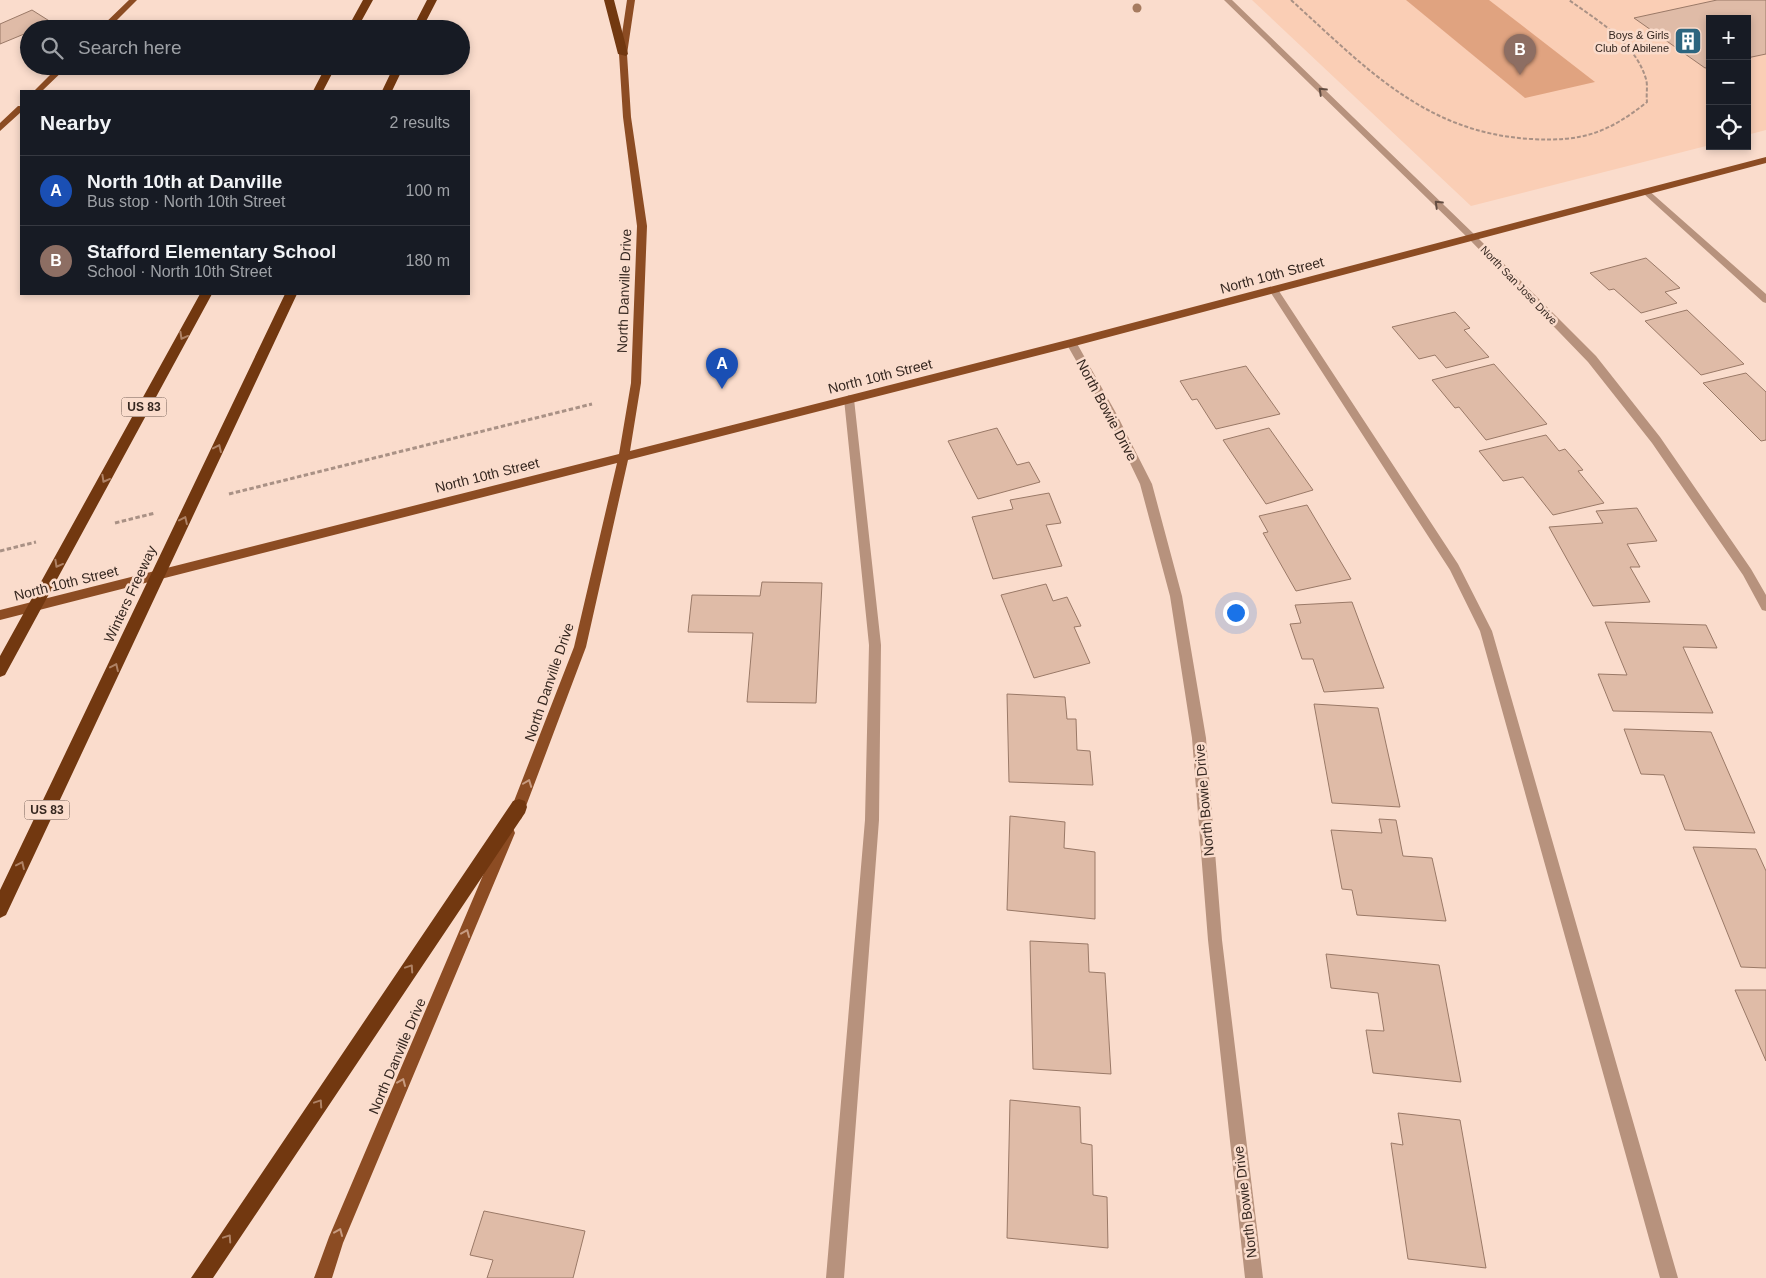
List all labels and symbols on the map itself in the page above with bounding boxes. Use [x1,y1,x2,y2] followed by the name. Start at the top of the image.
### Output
[1673,26,1703,56] building icon: Boys & Girls Club of Abilene
[1595,29,1669,54] place label: Boys & Girls Club of Abilene
[1504,34,1536,75] pin: B
[1318,88,1327,97] one-way arrow
[1435,201,1444,210] one-way arrow
[614,228,634,353] street label: North Danville Drive
[1478,243,1560,327] street label: North San Jose Drive
[1218,253,1326,297] street label: North 10th Street
[179,331,189,340] one-way arrow
[706,348,738,389] pin: A
[826,355,934,397] street label: North 10th Street
[1073,356,1141,464] street label: North Bowie Drive
[122,398,166,417] road number: US 83
[212,444,222,453] one-way arrow
[433,454,541,496] street label: North 10th Street
[101,474,111,483] one-way arrow
[178,516,188,525] one-way arrow
[101,543,159,645] street label: Winters Freeway
[55,558,65,567] one-way arrow
[12,562,120,604] street label: North 10th Street
[1223,600,1249,626] your location
[521,620,577,743] street label: North Danville Drive
[108,663,119,672] one-way arrow
[1191,743,1217,857] street label: North Bowie Drive
[522,779,532,788] one-way arrow
[24,800,70,820] road number: US 83
[15,861,25,870] one-way arrow
[459,929,470,938] one-way arrow
[404,965,413,974] one-way arrow
[365,995,429,1116] street label: North Danville Drive
[396,1078,407,1087] one-way arrow
[313,1099,322,1109] one-way arrow
[1230,1145,1260,1259] street label: North Bowie Drive
[333,1228,343,1237] one-way arrow
[222,1234,232,1243] one-way arrow

